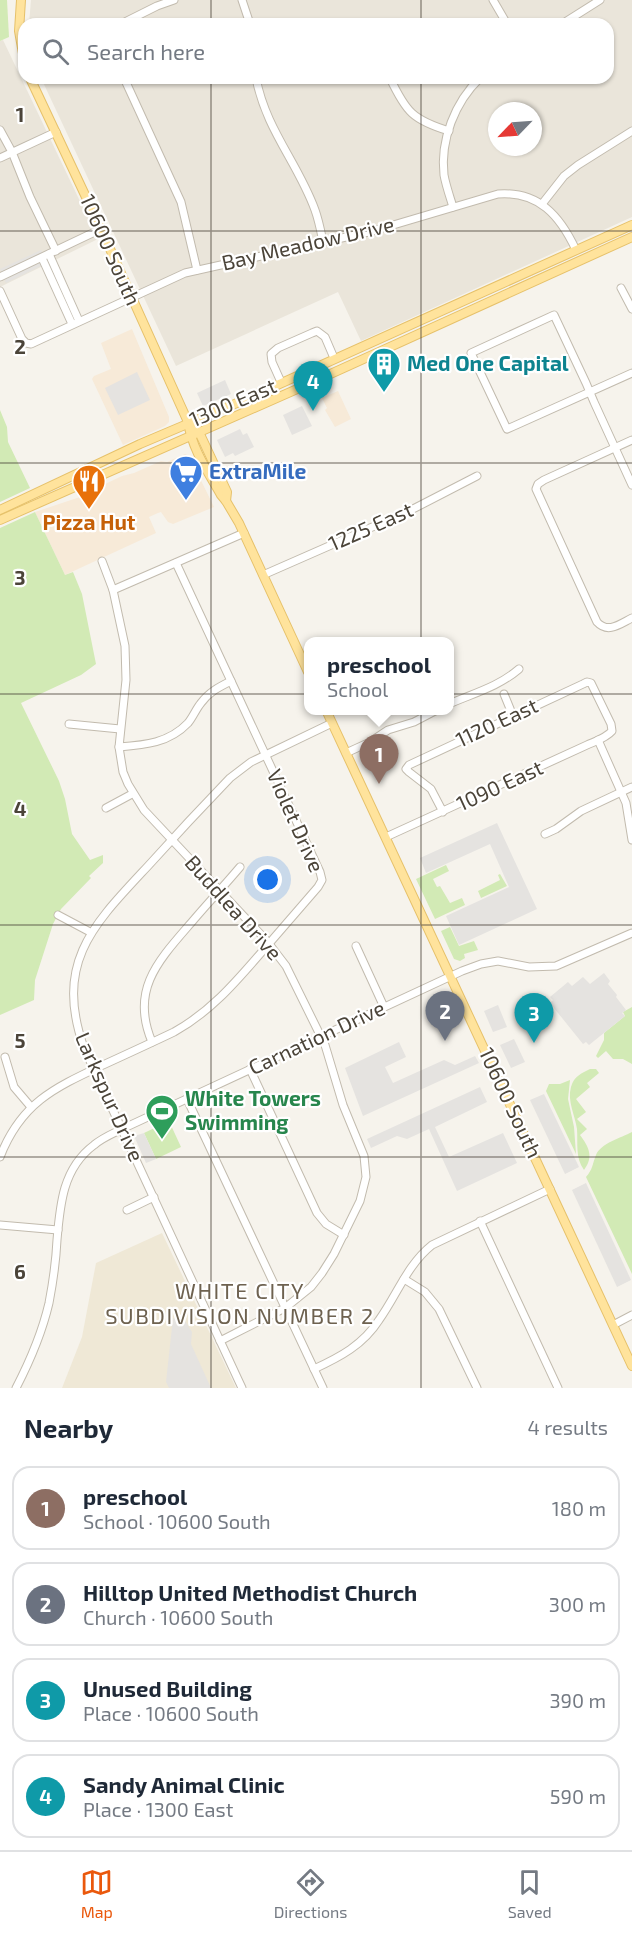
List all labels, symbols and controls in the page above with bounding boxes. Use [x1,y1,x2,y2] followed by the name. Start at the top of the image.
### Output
[18,18,614,84] search box
[39,35,72,68] icon: search
[87,38,205,64] text: Search here
[16,102,24,126] text: 1
[488,102,542,156] north arrow
[76,190,147,309] street label: 10600 South
[219,211,396,275] street label: Bay Meadow Drive
[14,334,26,358] text: 2
[366,346,402,393] building icon: Med One Capital
[407,350,569,375] place label: Med One Capital
[294,362,332,411] pin: 4
[185,372,280,431] street label: 1300 East
[168,454,204,501] supermarket icon: ExtraMile
[209,458,306,483] place label: ExtraMile
[71,463,107,510] restaurant icon: Pizza Hut
[324,496,417,555] street label: 1225 East
[43,509,136,534] place label: Pizza Hut
[14,565,26,589] text: 3
[304,637,454,715] popup
[327,651,431,677] text: preschool
[327,677,388,701] text: School
[451,692,541,752] street label: 1120 East
[360,734,398,784] pin: 1
[452,754,546,815] street label: 1090 East
[263,765,330,876] street label: Violet Drive
[14,796,27,820] text: 4
[180,849,288,965] street label: Buddlea Drive
[253,865,282,894] your location
[426,992,464,1041] pin: 2
[244,994,389,1079] street label: Carnation Drive
[514,994,554,1043] pin: 3
[14,1028,26,1052] text: 5
[71,1028,150,1165] street label: Larkspur Drive
[475,1043,548,1162] street label: 10600 South
[185,1085,321,1134] place label: White Towers Swimming
[144,1093,180,1140] sports icon: White Towers Swimming
[14,1259,26,1283] text: 6
[105,1277,375,1328] district label: WHITE CITY SUBDIVISION NUMBER 2
[24,1412,113,1443] text: Nearby
[528,1415,608,1439] text: 4 results
[83,1483,187,1509] text: preschool
[41,1496,50,1520] text: 1
[552,1496,606,1520] text: 180 m
[83,1509,271,1533] text: School · 10600 South
[83,1579,417,1605] text: Hilltop United Methodist Church
[40,1592,51,1616] text: 2
[549,1592,606,1616] text: 300 m
[83,1605,273,1629] text: Church · 10600 South
[83,1675,252,1701] text: Unused Building
[40,1688,51,1712] text: 3
[549,1688,606,1712] text: 390 m
[83,1701,259,1725] text: Place · 10600 South
[83,1771,285,1797] text: Sandy Animal Clinic
[39,1784,52,1808] text: 4
[550,1784,606,1808] text: 590 m
[83,1797,233,1821] text: Place · 1300 East
[80,1866,113,1921] tab: Map
[274,1866,347,1921] tab: Directions
[508,1866,552,1921] tab: Saved

